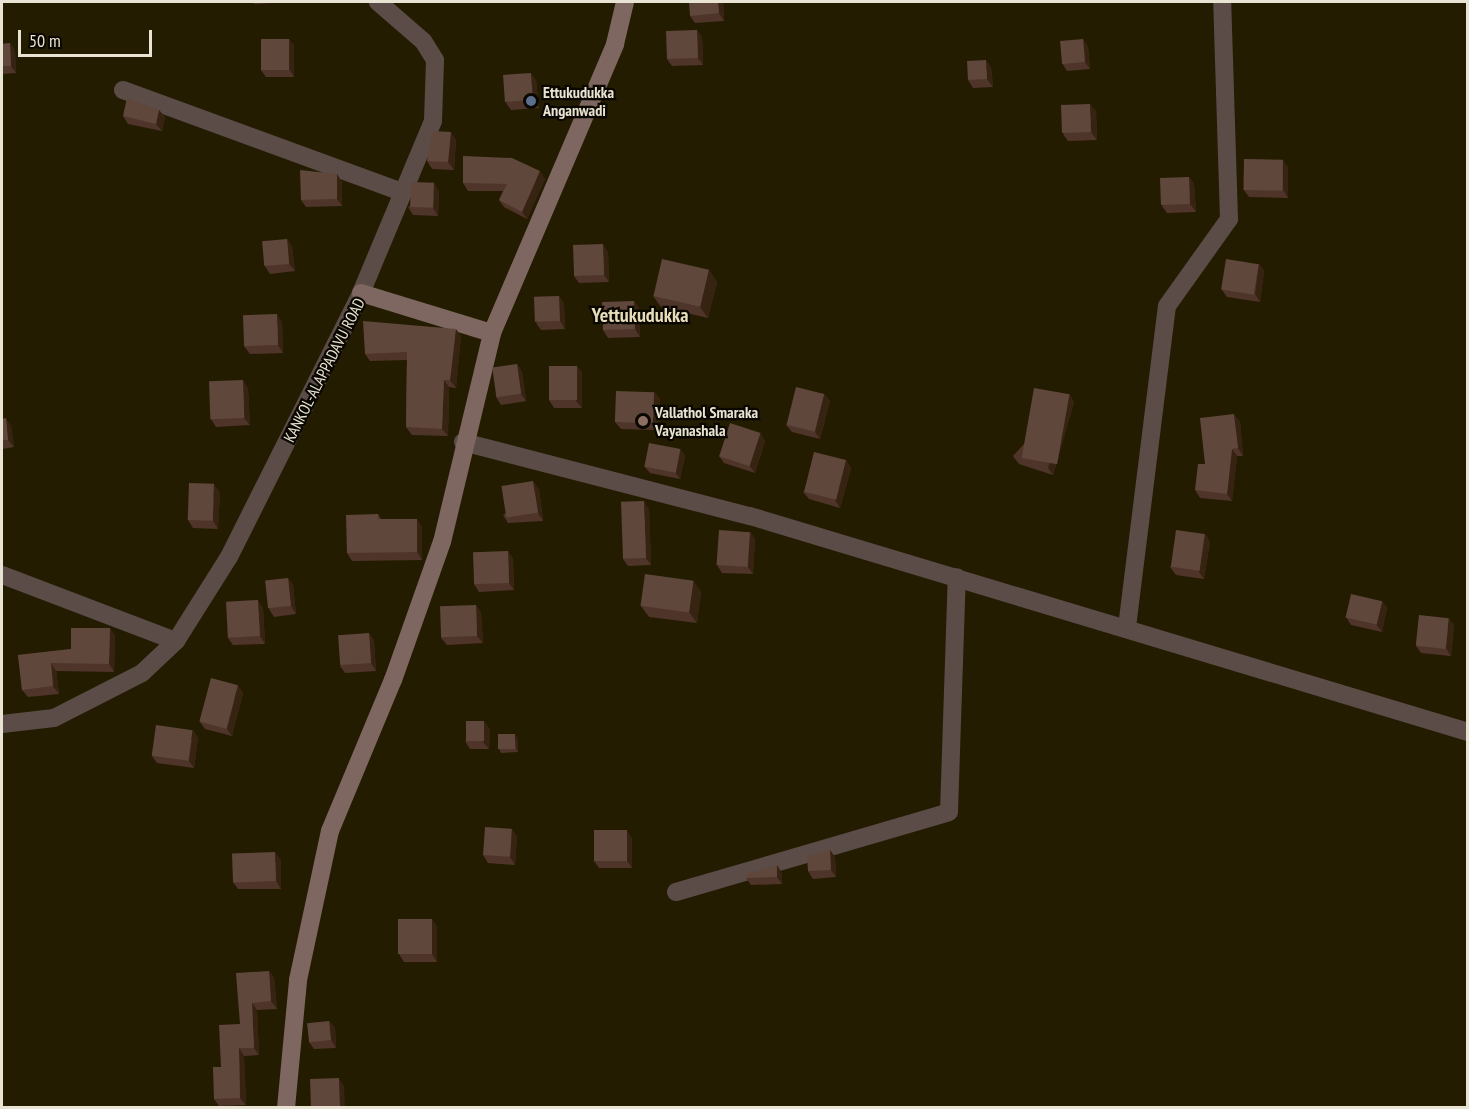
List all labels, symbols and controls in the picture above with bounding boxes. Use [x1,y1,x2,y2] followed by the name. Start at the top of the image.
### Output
[21,18,154,56] scale bar
[29,29,61,52] text: 50 m
[543,82,614,120] place label: Ettukudukka Anganwadi
[524,94,538,108] marker: Ettukudukka Anganwadi
[279,295,369,445] street label: KANKOL-ALAPPADAVU ROAD
[592,303,688,327] district label: Yettukudukka
[655,402,758,440] place label: Vallathol Smaraka Vayanashala
[636,414,650,428] marker: Vallathol Smaraka Vayanashala

